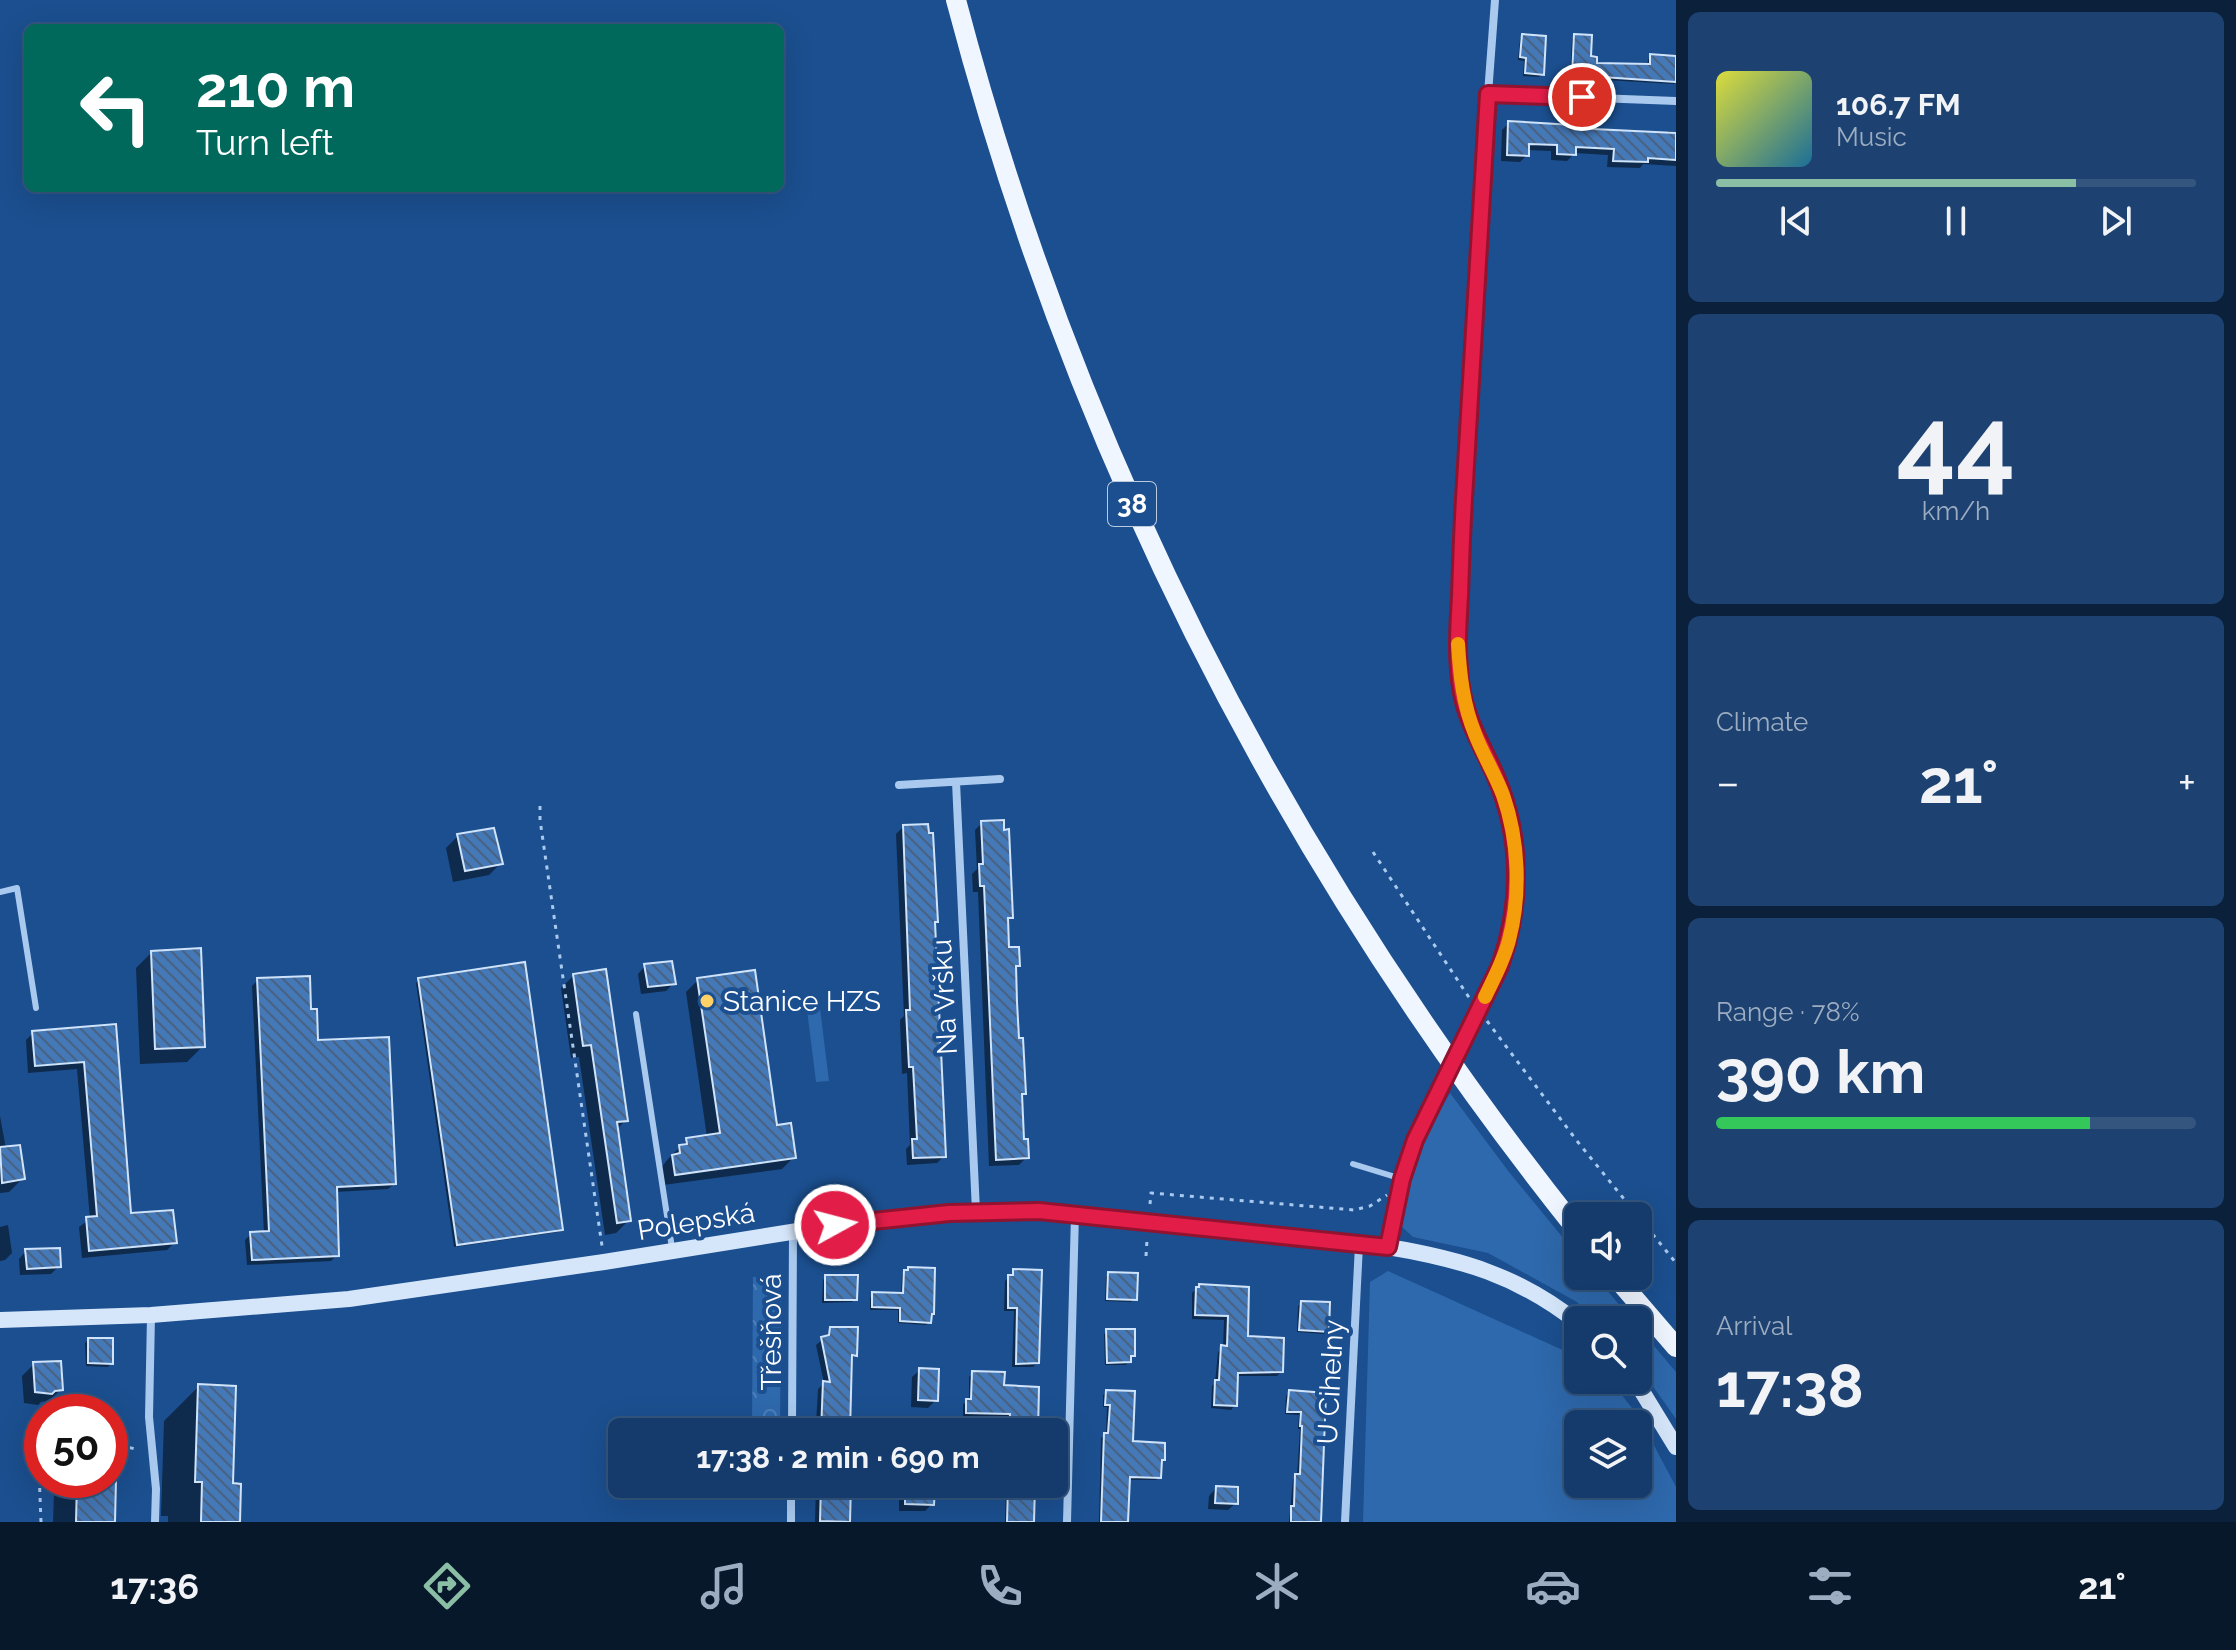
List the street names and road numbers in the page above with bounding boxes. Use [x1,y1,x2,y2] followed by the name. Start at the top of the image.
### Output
[1108,482,1156,526] road number: 38
[925,938,964,1056] street label: Na Vršku
[635,1196,757,1247] street label: Polepská
[755,1274,788,1390] street label: Třešňová
[1311,1319,1350,1445] street label: U Cihelny

